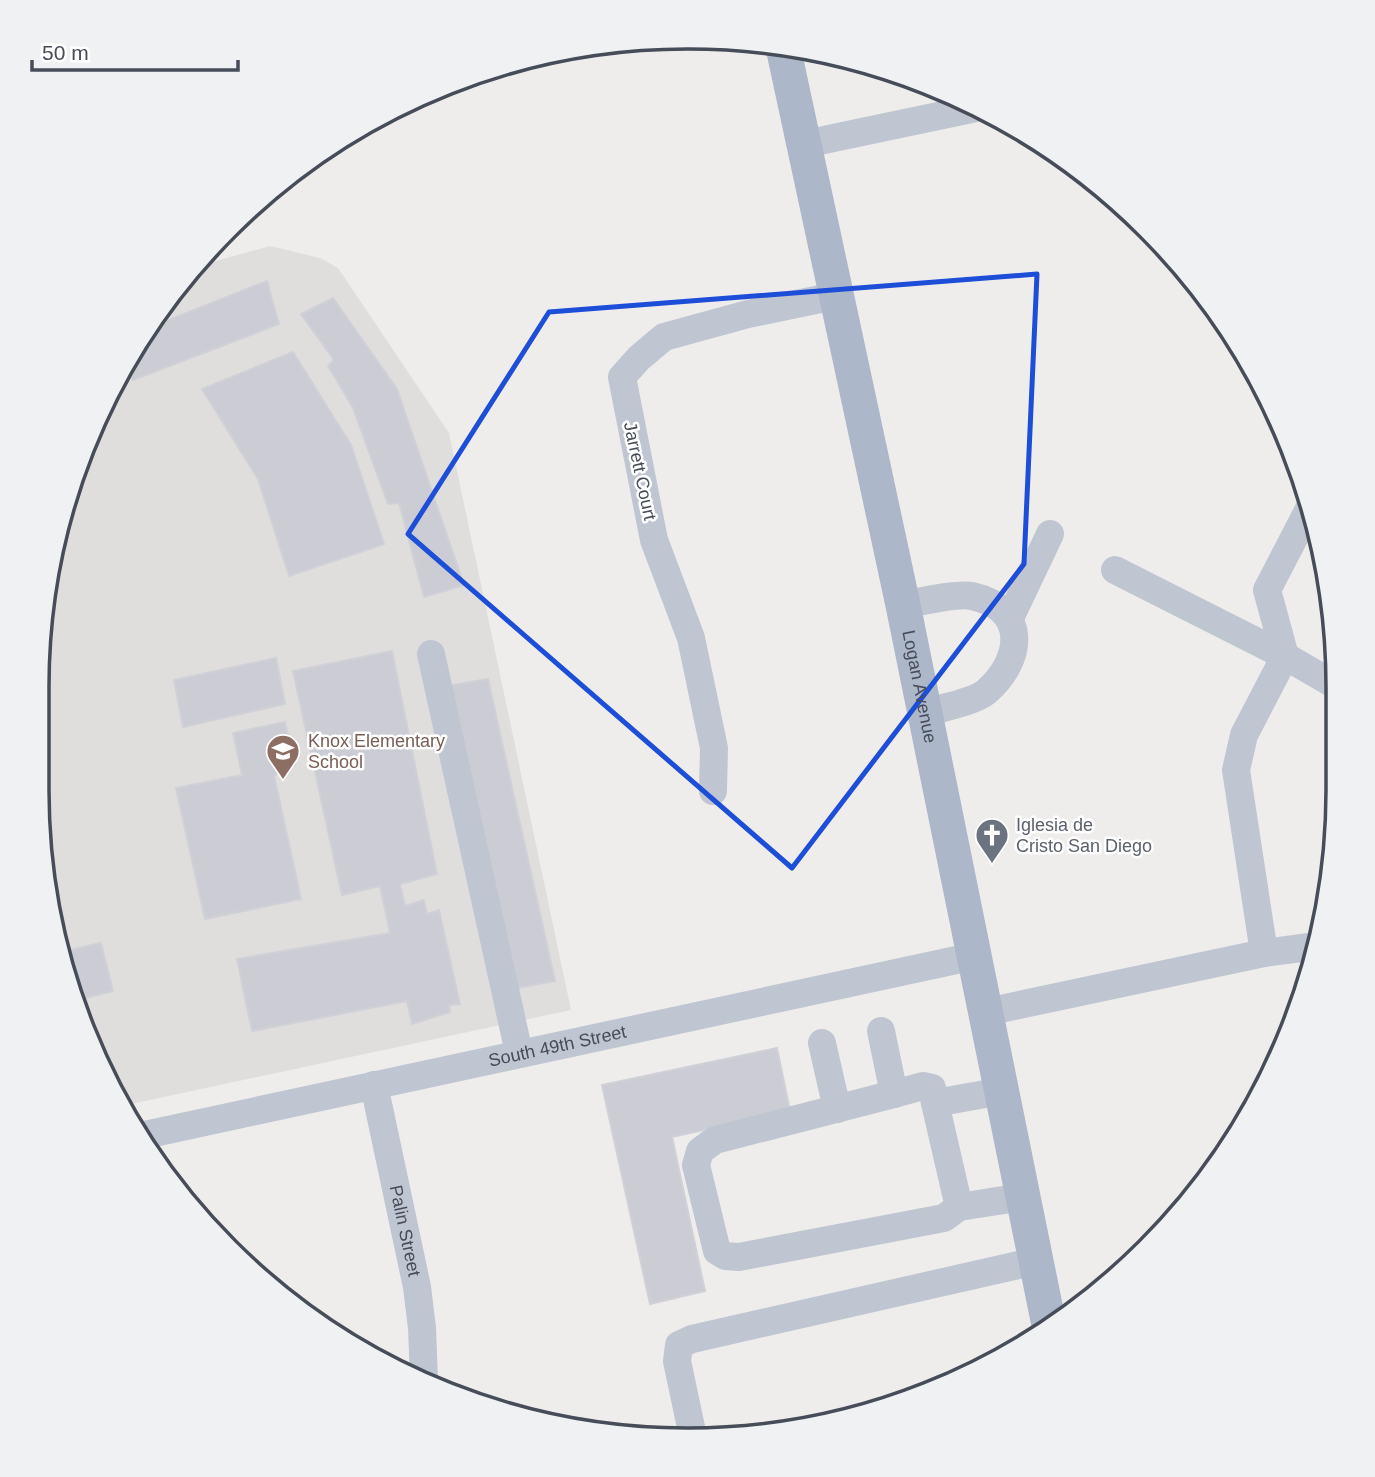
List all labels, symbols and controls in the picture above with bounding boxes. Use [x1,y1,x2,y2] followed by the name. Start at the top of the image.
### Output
[32,28,238,72] scale bar
[42,41,89,64] text: 50 m
[620,420,660,522] street label: Jarrett Court
[898,628,941,745] street label: Logan Avenue
[308,731,445,772] place label: Knox Elementary School
[264,732,302,781] school or university icon: Knox Elementary School
[1016,815,1152,856] place label: Iglesia de Cristo San Diego
[973,816,1011,865] church icon: Iglesia de Cristo San Diego
[487,1021,628,1071] street label: South 49th Street
[386,1183,424,1278] street label: Palin Street

